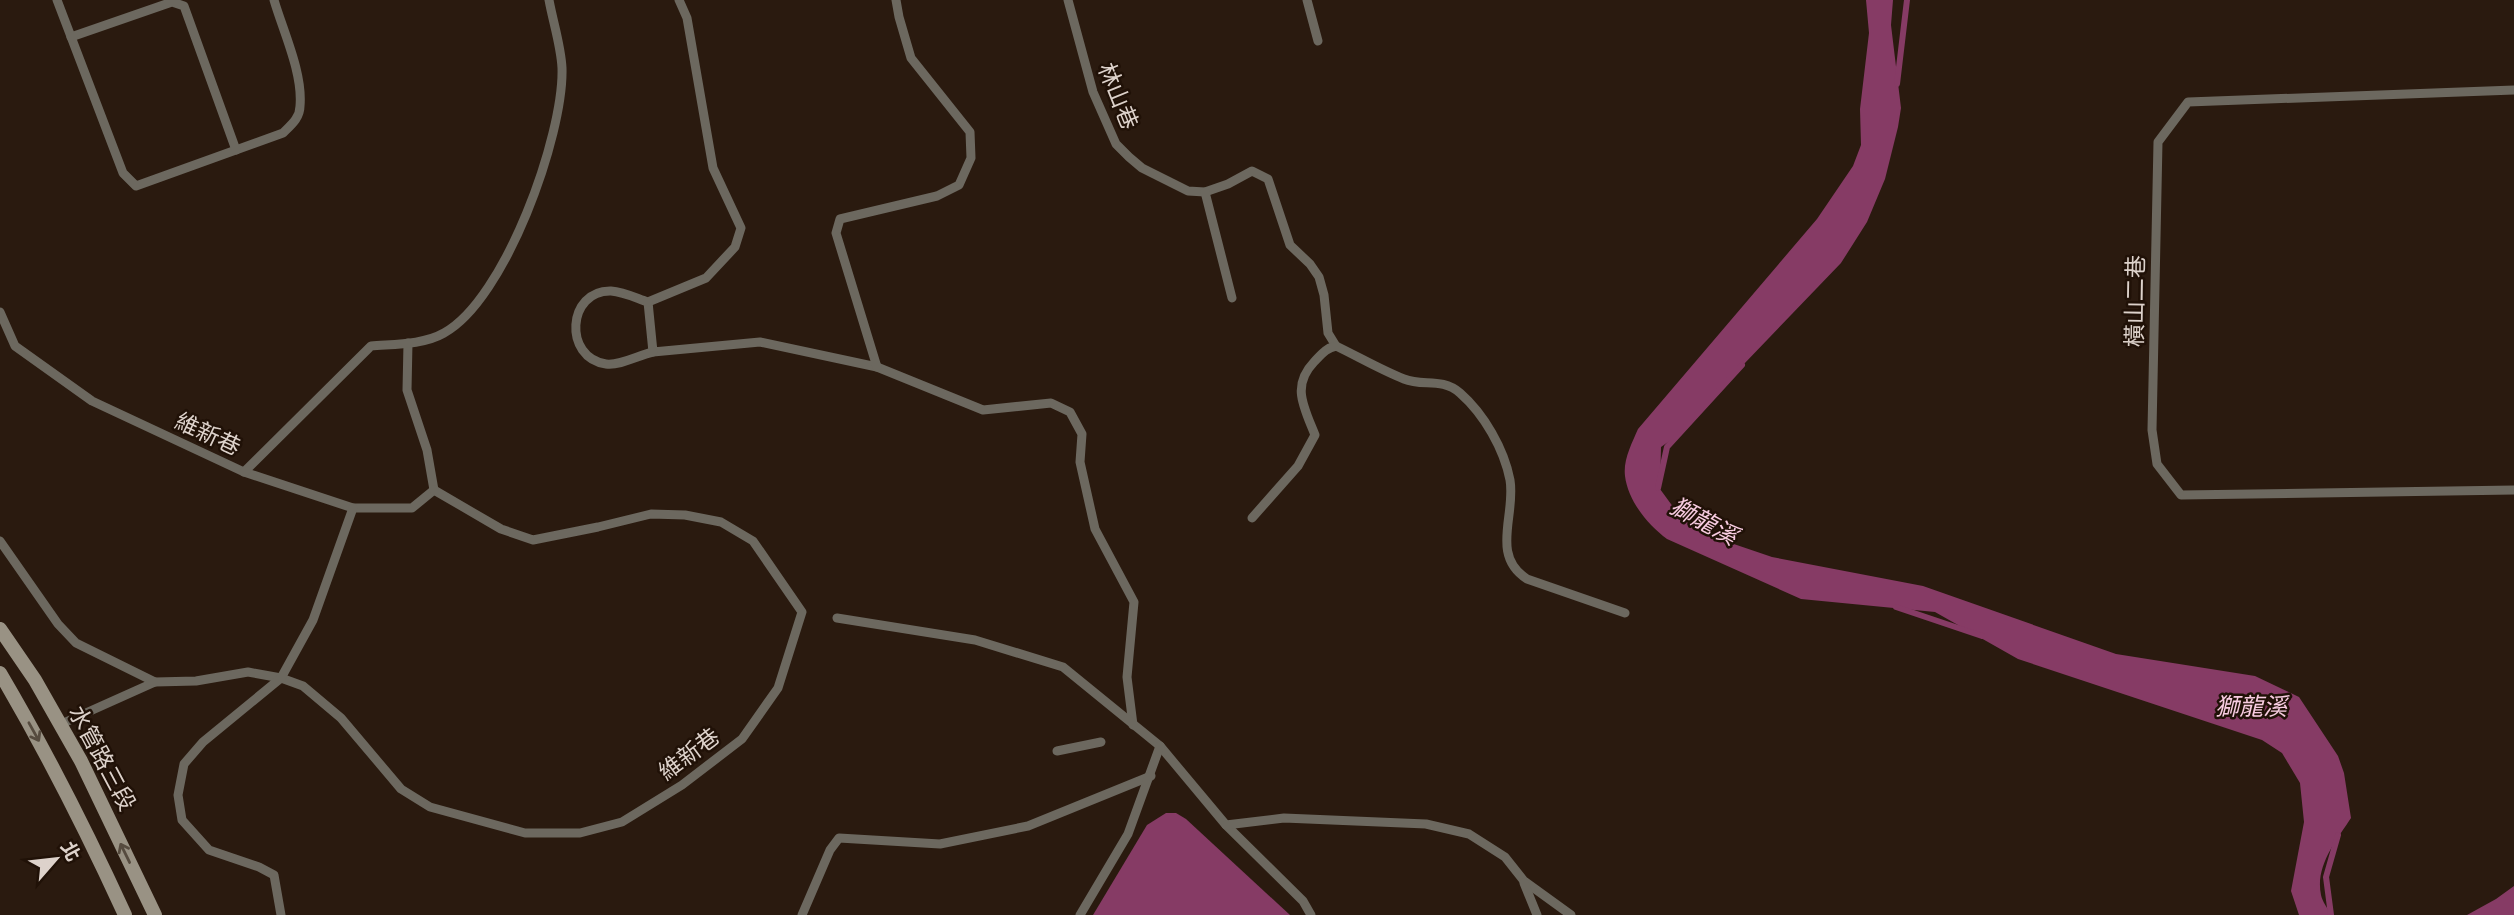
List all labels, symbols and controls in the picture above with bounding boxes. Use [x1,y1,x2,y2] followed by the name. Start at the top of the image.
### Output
[1092,59,1144,133] street label: 林山巷
[2120,255,2150,347] street label: 橫山二巷
[171,407,245,461] street label: 維新巷
[1665,491,1745,552] water label: 獅龍溪
[2215,692,2290,721] water label: 獅龍溪
[63,701,141,815] street label: 水管路三段
[27,721,41,741] one-way arrow
[653,722,725,786] street label: 維新巷
[21,824,91,894] north arrow
[56,837,85,865] text: 北
[118,843,132,864] one-way arrow

